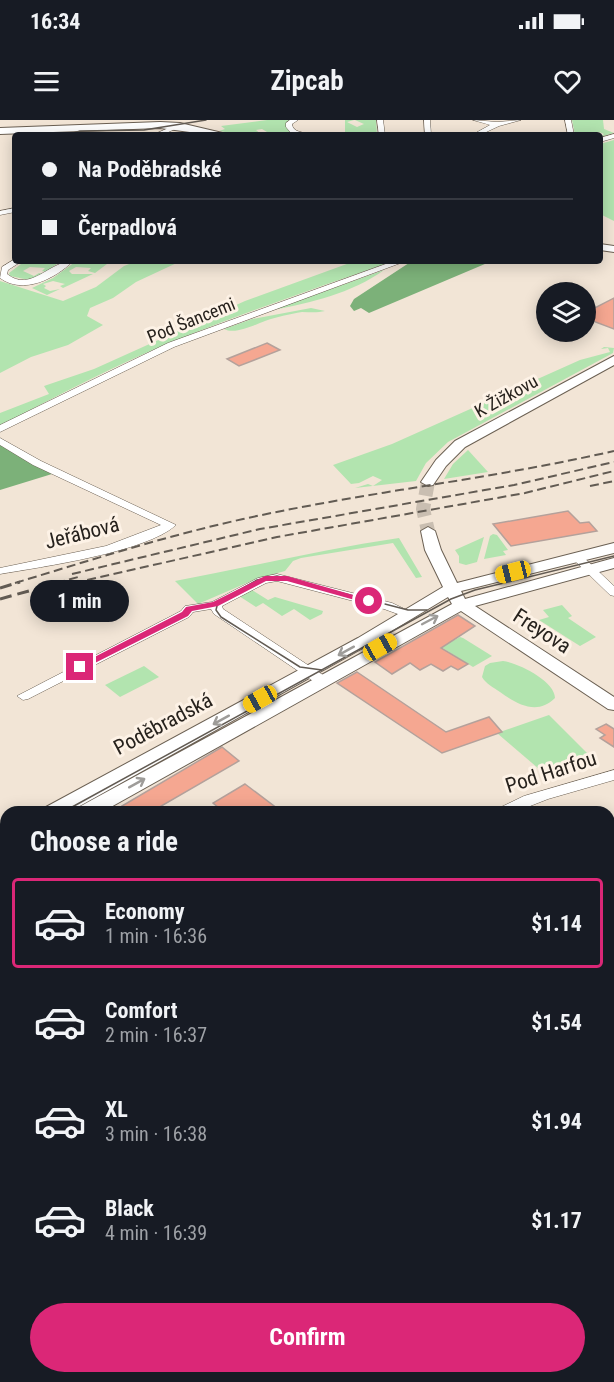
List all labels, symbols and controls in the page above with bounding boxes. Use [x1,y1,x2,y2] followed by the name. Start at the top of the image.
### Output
[30,9,81,34] text: 16:34
[30,65,63,98] icon: menu
[271,65,344,97] text: Zipcab
[551,65,584,98] icon: heart
[78,157,222,182] text: Na Poděbradské
[78,215,177,240] text: Čerpadlová
[536,282,596,342] map controls
[536,282,596,342] button: layers
[144,293,238,347] street label: Pod Šancemi
[471,370,541,422] street label: K Žižkovu
[42,512,122,554] street label: Jeřábová
[493,559,533,585] car
[31,580,130,622] callout: 1 min
[355,587,382,614] route start
[57,589,102,613] text: 1 min
[509,604,575,658] street label: Freyova
[421,614,439,625] one-way arrow
[360,630,400,664] car
[338,646,356,657] one-way arrow
[66,653,93,680] route end
[240,682,280,716] car
[110,688,216,760] street label: Poděbradská
[213,714,230,726] one-way arrow
[502,746,600,798] street label: Pod Harfou
[128,777,146,788] one-way arrow
[30,826,178,858] text: Choose a ride
[33,896,87,950] icon: car
[105,899,185,924] text: Economy
[531,911,582,936] text: $1.14
[105,924,207,948] text: 1 min · 16:36
[33,995,87,1049] icon: car
[105,998,178,1023] text: Comfort
[531,1010,582,1035] text: $1.54
[105,1023,207,1047] text: 2 min · 16:37
[33,1094,87,1148] icon: car
[105,1097,128,1122] text: XL
[531,1109,582,1134] text: $1.94
[105,1122,207,1146] text: 3 min · 16:38
[33,1193,87,1247] icon: car
[105,1196,154,1221] text: Black
[531,1208,582,1233] text: $1.17
[105,1221,207,1245] text: 4 min · 16:39
[30,1303,585,1372] button: Confirm

